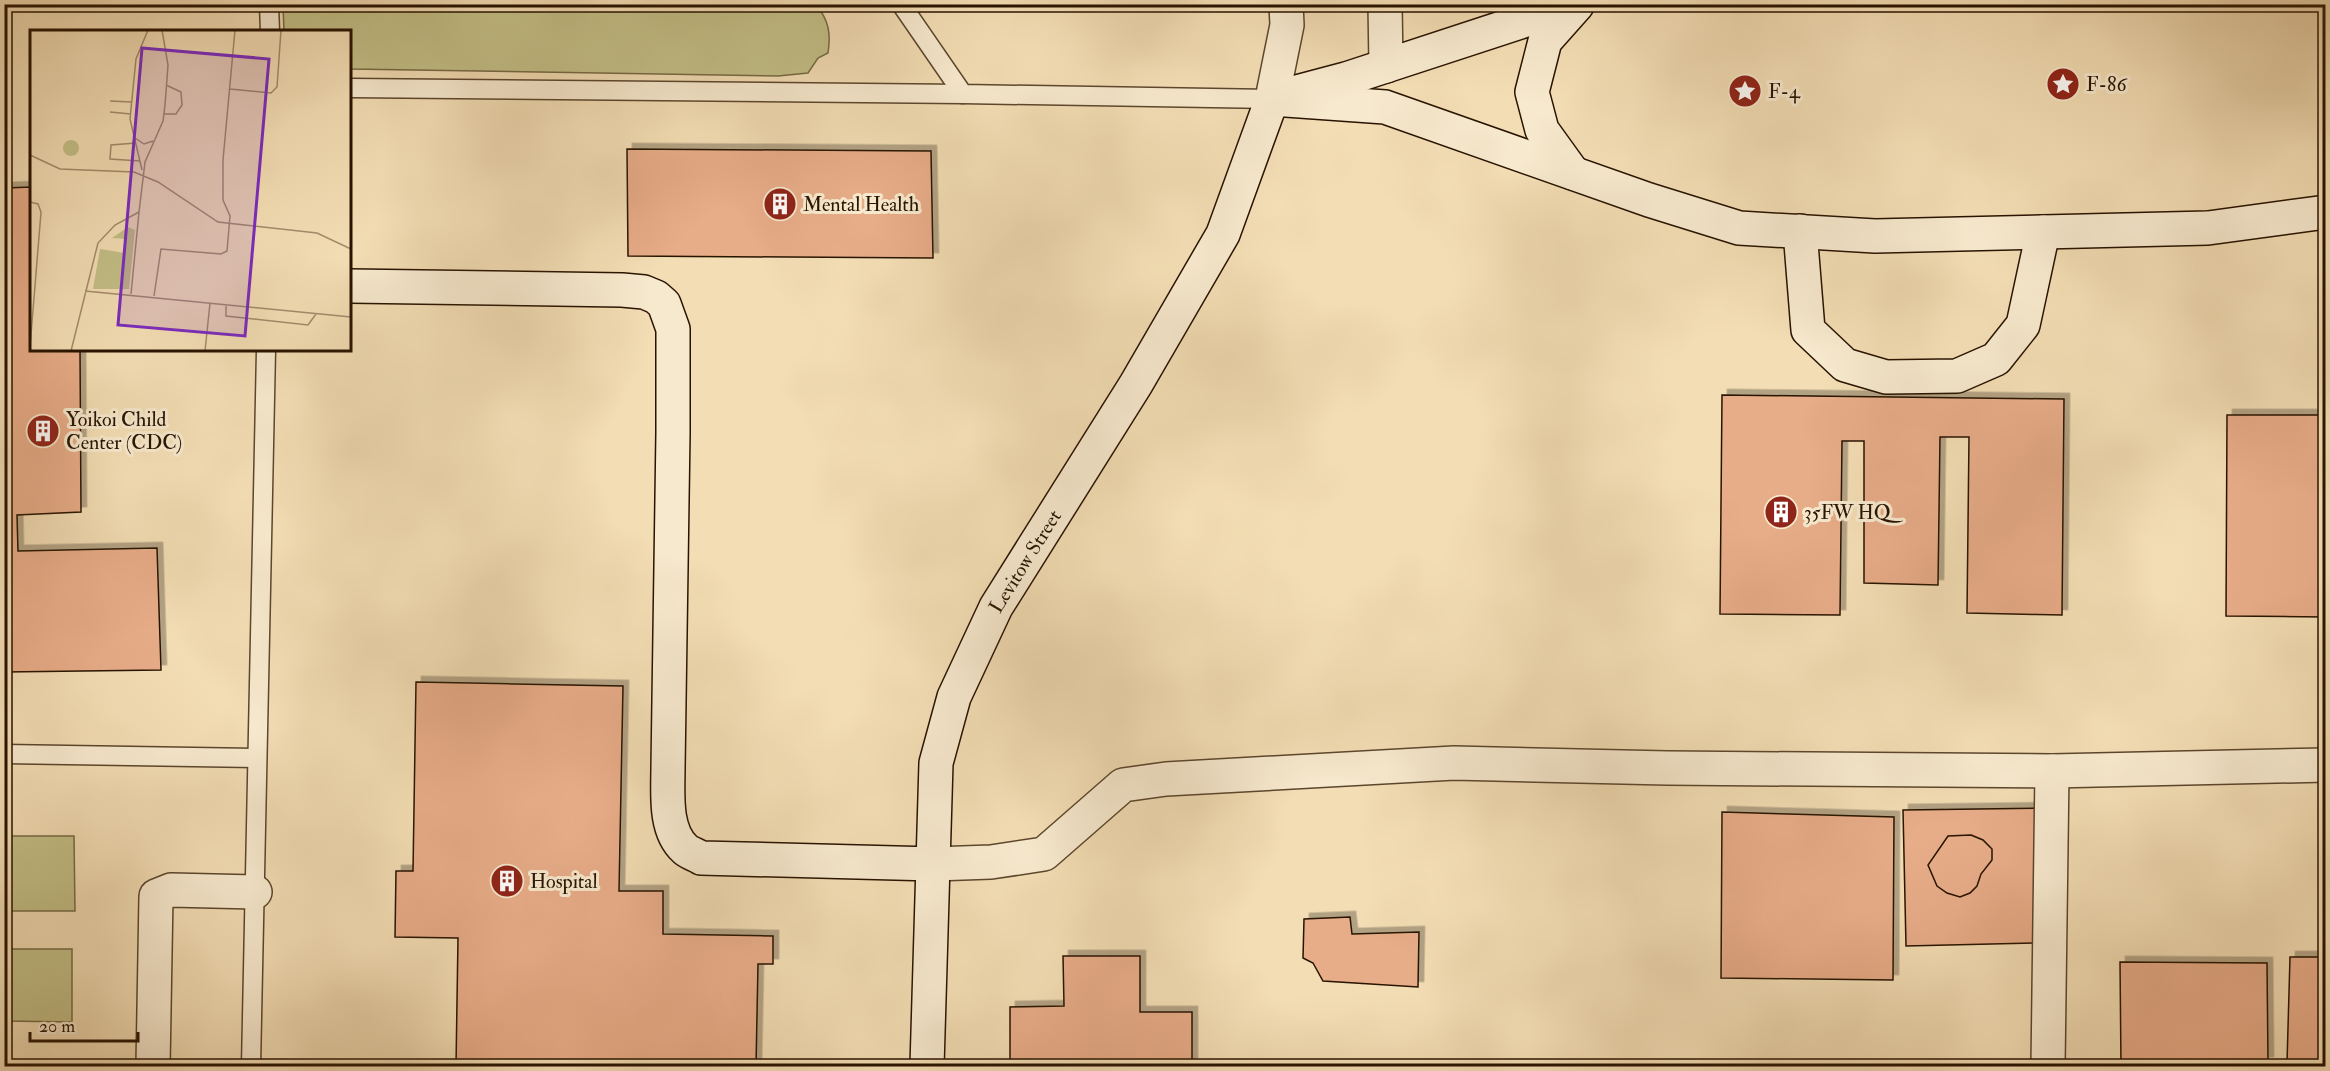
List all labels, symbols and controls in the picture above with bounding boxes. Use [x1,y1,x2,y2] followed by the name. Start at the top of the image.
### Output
[30,30,351,351] inset map
[2045,66,2081,102] place icon: F-86
[2086,72,2127,97] place label: F-86
[1727,73,1763,109] place icon: F-4
[1768,79,1801,104] place label: F-4
[762,186,798,222] building icon: Mental Health
[803,192,920,217] place label: Mental Health
[66,407,182,455] place label: Yoikoi Child Center (CDC)
[25,413,61,449] building icon: Yoikoi Child Center (CDC)
[1763,494,1799,530] building icon: 35FW HQ
[1804,500,1904,525] place label: 35FW HQ
[983,505,1067,618] street label: Levitow Street
[489,863,525,899] building icon: Hospital
[530,869,598,895] place label: Hospital
[30,1005,138,1043] scale bar
[39,1015,75,1038] text: 20 m

